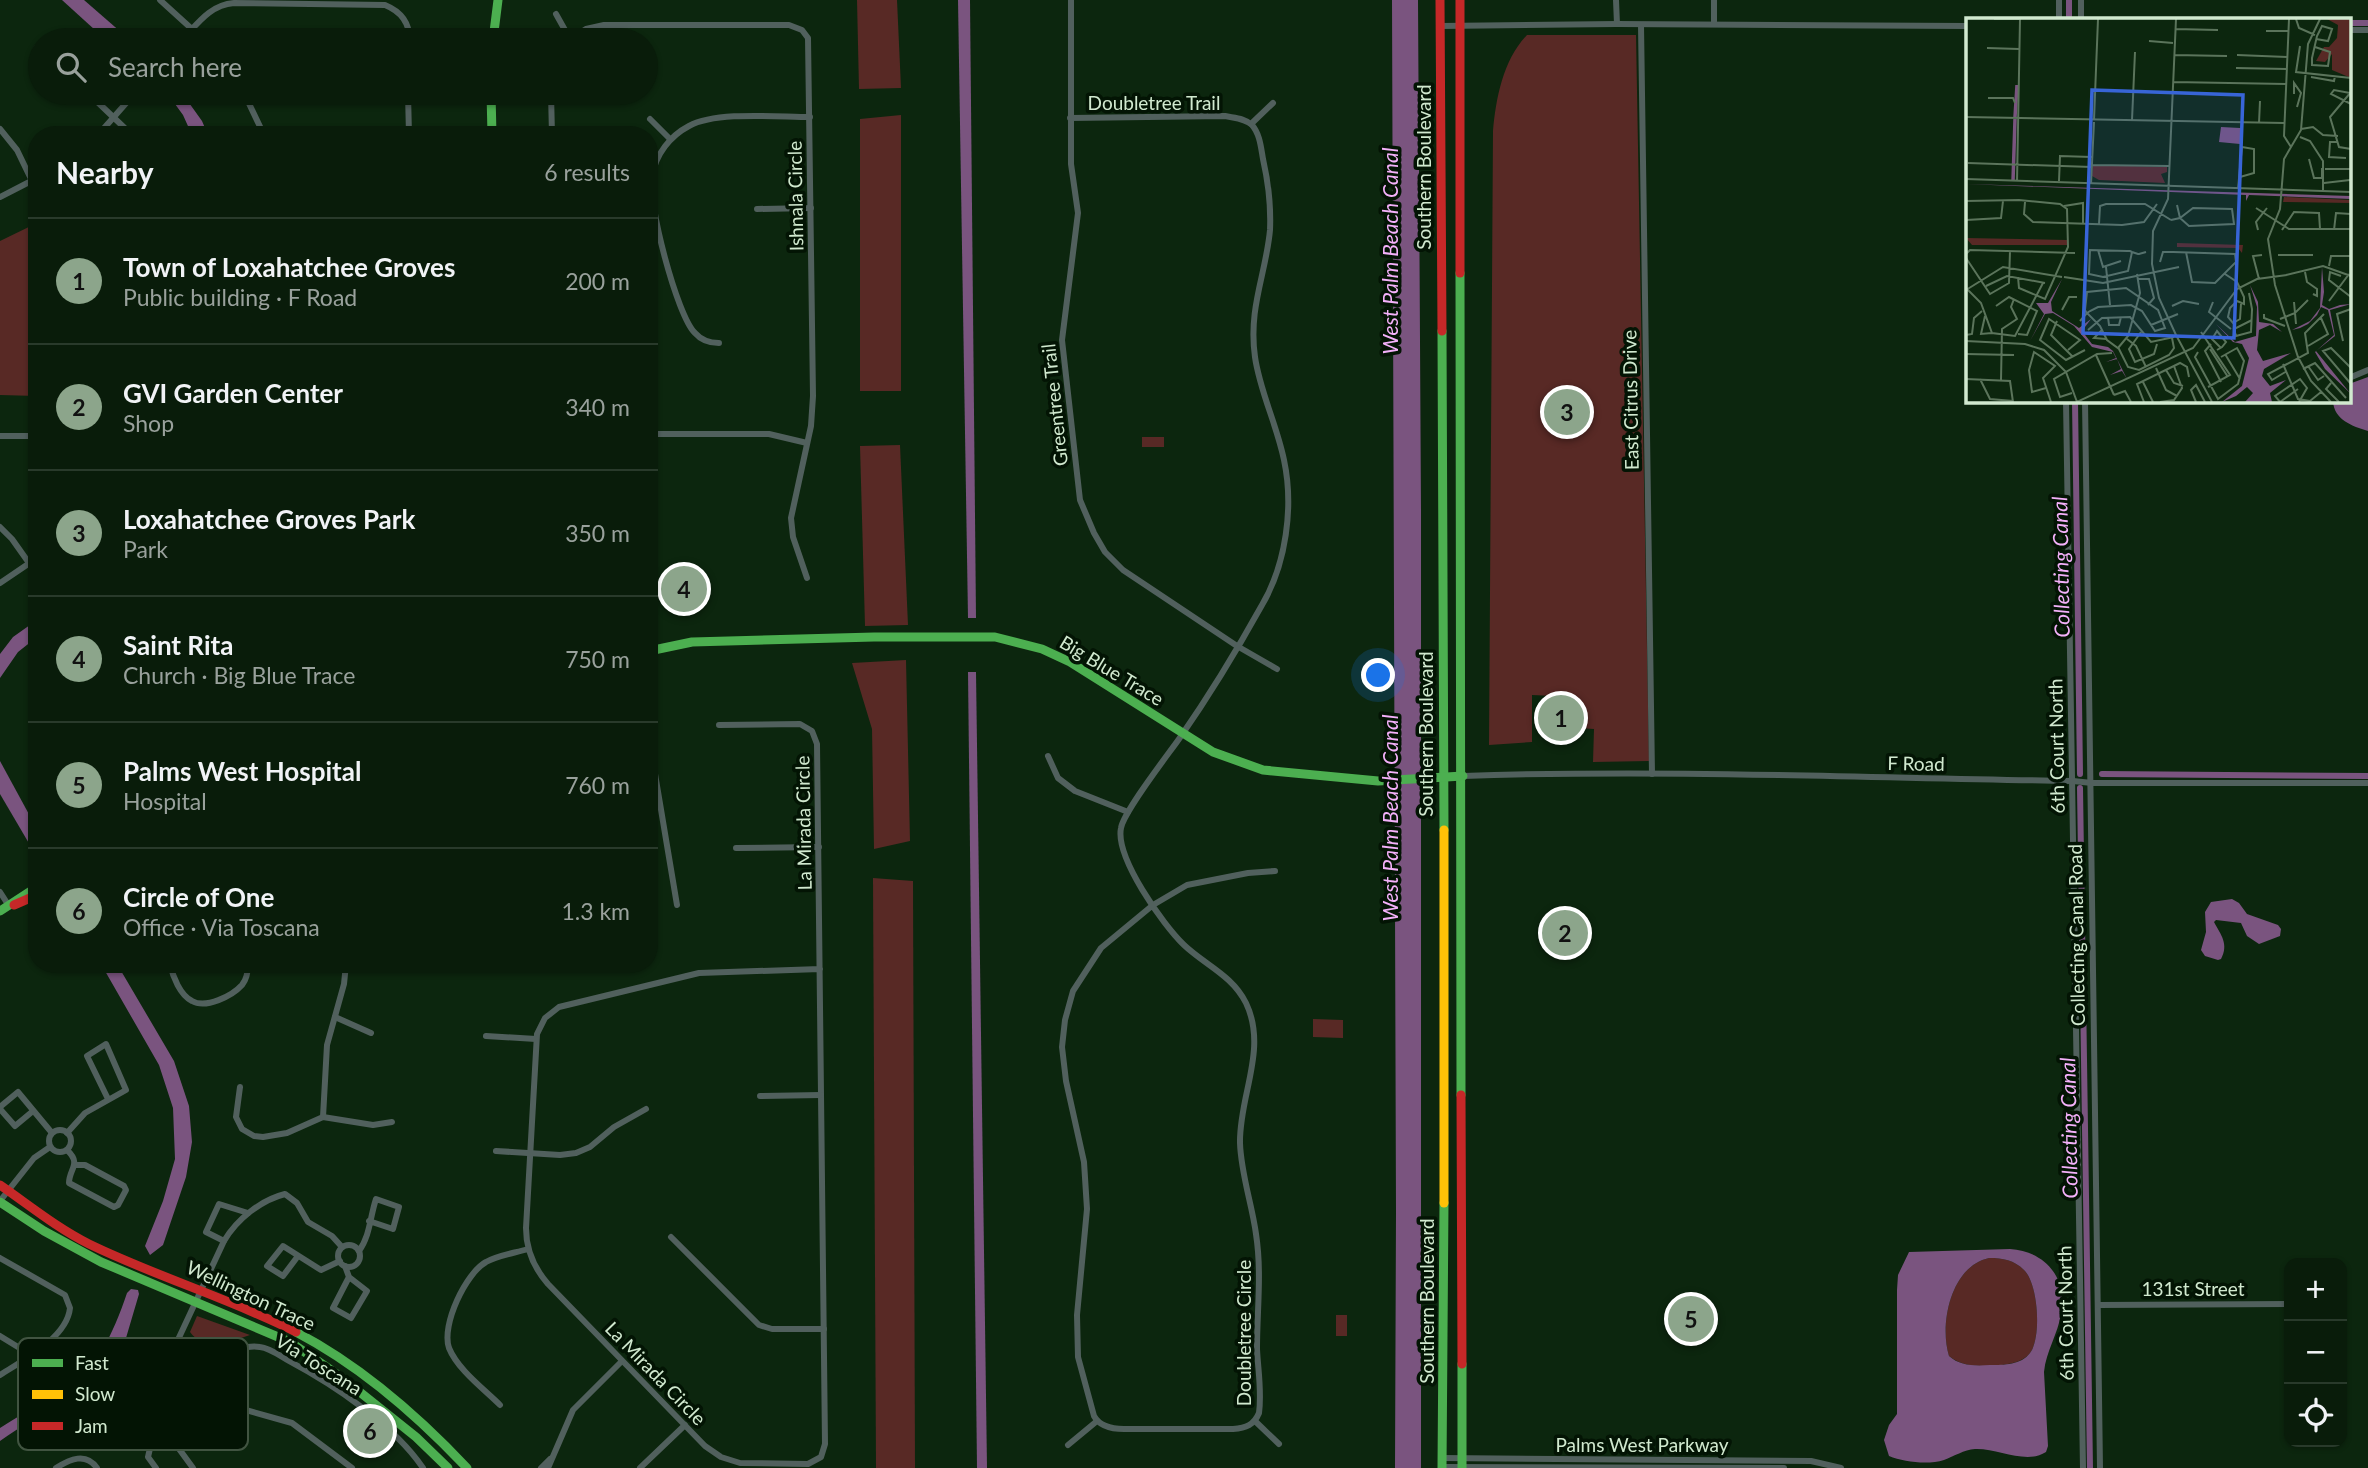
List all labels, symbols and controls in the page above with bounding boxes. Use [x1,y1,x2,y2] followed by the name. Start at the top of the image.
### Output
[1966,18,2350,402] inset map
[28,28,658,105] search box
[52,48,90,86] icon: search
[108,51,242,83] text: Search here
[1412,84,1435,250] street label: Southern Boulevard
[1088,91,1220,114] street label: Doubletree Trail
[783,141,807,251] street label: Ishnala Circle
[1377,147,1402,354] water label: West Palm Beach Canal
[56,154,154,190] text: Nearby
[544,158,630,186] text: 6 results
[123,251,455,283] text: Town of Loxahatchee Groves
[72,267,86,295] text: 1
[565,267,630,295] text: 200 m
[123,283,357,311] text: Public building · F Road
[1617,330,1643,470] street label: East Citrus Drive
[1036,343,1072,467] street label: Greentree Trail
[123,377,343,409] text: GVI Garden Center
[1544,386,1590,438] pin: 3
[72,393,86,421] text: 2
[565,393,630,421] text: 340 m
[123,409,174,437] text: Shop
[2046,496,2074,638] water label: Collecting Canal
[123,503,415,535] text: Loxahatchee Groves Park
[72,519,86,547] text: 3
[565,519,630,547] text: 350 m
[123,535,168,563] text: Park
[661,563,707,615] pin: 4
[123,629,233,661] text: Saint Rita
[1056,630,1168,710] street label: Big Blue Trace
[72,645,86,673] text: 4
[565,645,630,673] text: 750 m
[1414,651,1437,817] street label: Southern Boulevard
[1361,658,1395,692] your location
[123,661,355,689] text: Church · Big Blue Trace
[2043,678,2069,814] street label: 6th Court North
[1538,692,1584,744] pin: 1
[1377,714,1402,921] water label: West Palm Beach Canal
[1887,751,1945,775] street label: F Road
[123,755,361,787] text: Palms West Hospital
[790,755,816,891] street label: La Mirada Circle
[72,771,86,799] text: 5
[565,771,630,799] text: 760 m
[123,787,207,815] text: Hospital
[2063,844,2089,1026] street label: Collecting Canal Road
[123,881,274,913] text: Circle of One
[72,897,86,925] text: 6
[561,897,630,925] text: 1.3 km
[1542,907,1588,959] pin: 2
[123,913,320,941] text: Office · Via Toscana
[2054,1057,2082,1199] water label: Collecting Canal
[1415,1218,1438,1384] street label: Southern Boulevard
[2052,1245,2078,1381] street label: 6th Court North
[183,1255,319,1335] street label: Wellington Trace
[2284,1258,2347,1447] map controls
[2284,1258,2347,1321] button: +
[1232,1260,1255,1406] street label: Doubletree Circle
[2142,1277,2245,1300] street label: 131st Street
[1668,1293,1714,1345] pin: 5
[601,1317,711,1429] street label: La Mirada Circle
[2284,1321,2347,1384] button: −
[272,1328,366,1400] street label: Via Toscana
[18,1338,248,1450] legend
[75,1351,109,1374] text: Fast
[75,1382,115,1405] text: Slow
[2284,1384,2347,1447] button: locate
[347,1405,393,1457] pin: 6
[75,1414,108,1437] text: Jam
[1556,1433,1729,1456] street label: Palms West Parkway

